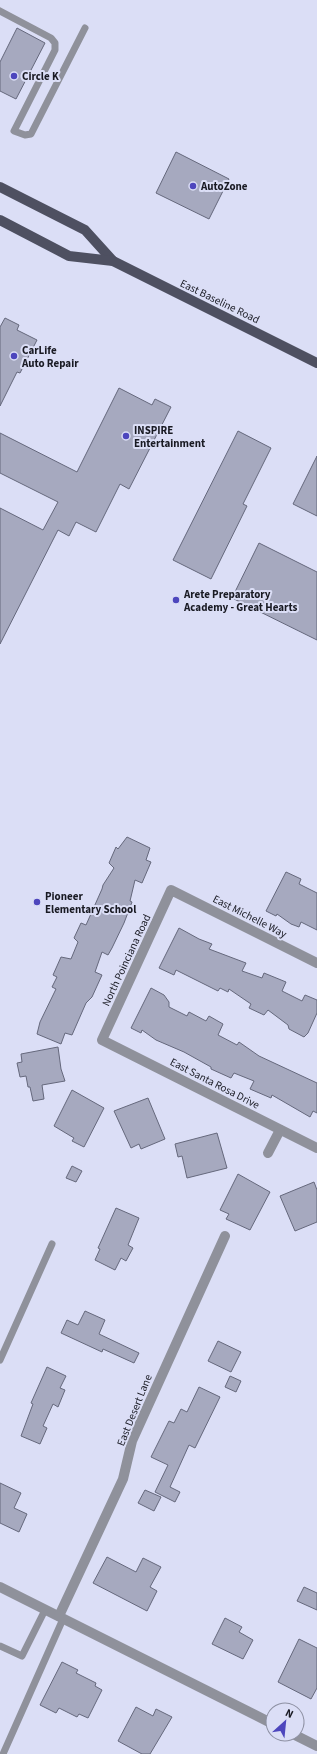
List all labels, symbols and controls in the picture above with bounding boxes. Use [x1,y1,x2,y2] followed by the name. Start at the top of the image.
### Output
[22,69,59,84] place label: Circle K
[9,71,19,81] marker: Circle K
[200,179,248,194] place label: AutoZone
[188,181,198,191] marker: AutoZone
[178,276,262,327] street label: East Baseline Road
[21,343,79,371] place label: CarLife Auto Repair
[9,351,19,361] marker: CarLife Auto Repair
[134,423,206,451] place label: INSPIRE Entertainment
[121,431,131,441] marker: INSPIRE Entertainment
[183,587,297,615] place label: Arete Preparatory Academy - Great Hearts
[171,595,181,605] marker: Arete Preparatory Academy - Great Hearts
[45,889,137,917] place label: Pioneer Elementary School
[210,891,289,942] street label: East Michelle Way
[32,897,42,907] marker: Pioneer Elementary School
[99,912,154,1009] street label: North Poinciana Road
[167,1054,263,1113] street label: East Santa Rosa Drive
[113,1372,156,1448] street label: East Desert Lane
[265,1702,305,1742] north arrow
[283,1705,296,1722] text: N

